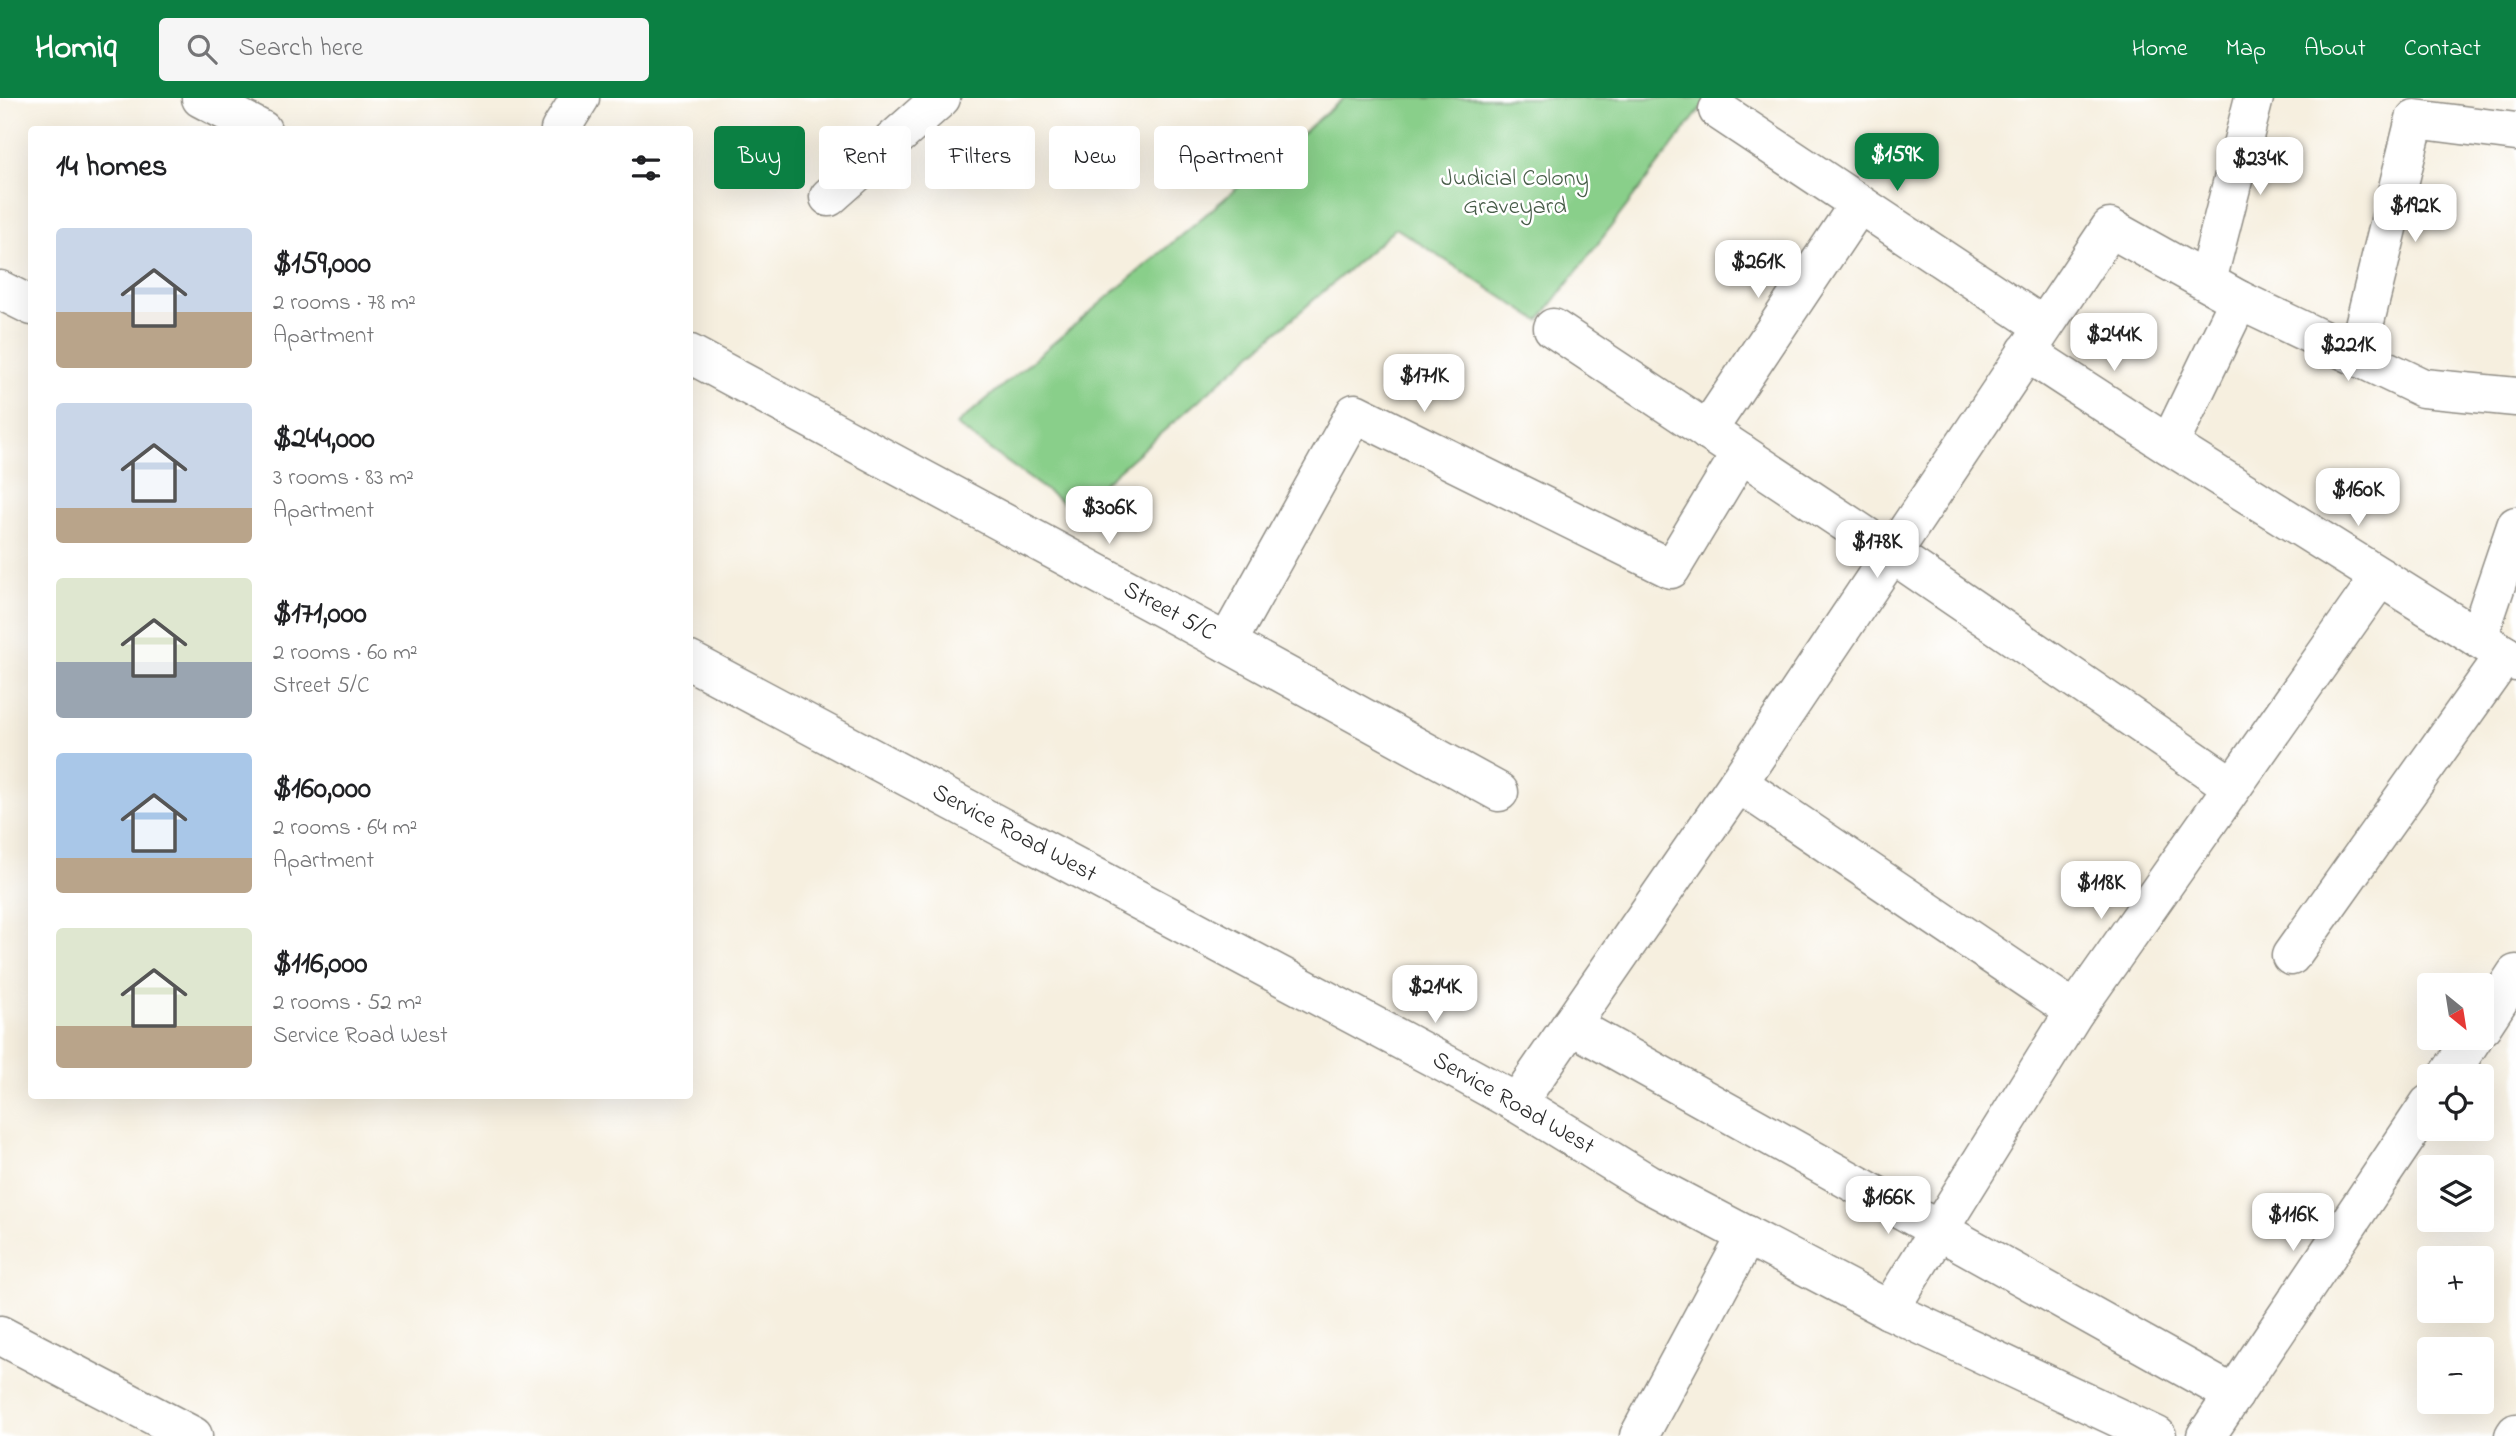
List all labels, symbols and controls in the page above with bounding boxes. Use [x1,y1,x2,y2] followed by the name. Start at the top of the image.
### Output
[159,18,649,81] search box
[35,25,117,73] text: Homiq
[183,30,221,68] icon: search
[239,30,363,68] text: Search here
[2132,32,2188,67] text: Home
[2226,32,2266,67] text: Map
[2304,32,2366,67] text: About
[2404,32,2481,67] text: Contact
[714,126,805,189] chip: Buy
[819,126,911,189] chip: Rent
[925,126,1035,189] chip: Filters
[1049,126,1140,189] chip: New
[1154,126,1308,189] chip: Apartment
[1848,134,1946,193] pin: $159K
[2211,138,2309,197] pin: $234K
[1871,139,1923,172] text: $159K
[2232,143,2288,176] text: $234K
[56,146,167,190] text: 14 homes
[627,149,665,187] icon: filters
[1441,162,1589,226] park label: Judicial Colony Graveyard
[2366,184,2464,244] pin: $192K
[2390,190,2440,223] text: $192K
[1709,240,1807,300] pin: $261K
[273,243,371,287] text: $159,000
[1731,246,1785,279] text: $261K
[112,256,196,340] icon: home
[273,287,416,320] text: 2 rooms · 78 m²
[2065,314,2163,373] pin: $244K
[2086,319,2142,352] text: $244K
[273,320,374,353] text: Apartment
[2299,324,2397,383] pin: $221K
[2320,329,2376,362] text: $221K
[1375,354,1473,414] pin: $171K
[1399,360,1449,393] text: $171K
[273,418,375,462] text: $244,000
[112,431,196,515] icon: home
[273,462,414,495] text: 3 rooms · 83 m²
[2309,468,2407,528] pin: $160K
[2332,474,2384,507] text: $160K
[1060,486,1158,546] pin: $306K
[1082,492,1136,525] text: $306K
[273,495,374,528] text: Apartment
[1828,520,1926,580] pin: $178K
[1852,526,1902,559] text: $178K
[1116,573,1222,651] street label: Street 5/C
[273,593,367,637] text: $171,000
[112,606,196,690] icon: home
[273,637,418,670] text: 2 rooms · 60 m²
[273,670,370,703] text: Street 5/C
[273,768,371,812] text: $160,000
[925,776,1103,892] street label: Service Road West
[112,781,196,865] icon: home
[273,812,417,845] text: 2 rooms · 64 m²
[273,845,374,878] text: Apartment
[2052,862,2150,921] pin: $118K
[2077,867,2125,900] text: $118K
[273,943,367,987] text: $116,000
[112,956,196,1040] icon: home
[1386,965,1484,1025] pin: $214K
[1408,971,1462,1004] text: $214K
[2417,973,2494,1050] north arrow
[2417,973,2494,1414] map controls
[273,987,422,1020] text: 2 rooms · 52 m²
[273,1020,448,1053] text: Service Road West
[1425,1043,1601,1165] street label: Service Road West
[2417,1064,2494,1141] button: locate
[2417,1155,2494,1232] button: layers
[1839,1176,1937,1236] pin: $166K
[1862,1182,1914,1215] text: $166K
[2244,1194,2342,1253] pin: $116K
[2268,1199,2318,1232] text: $116K
[2417,1246,2494,1323] button: +
[2417,1337,2494,1414] button: −

